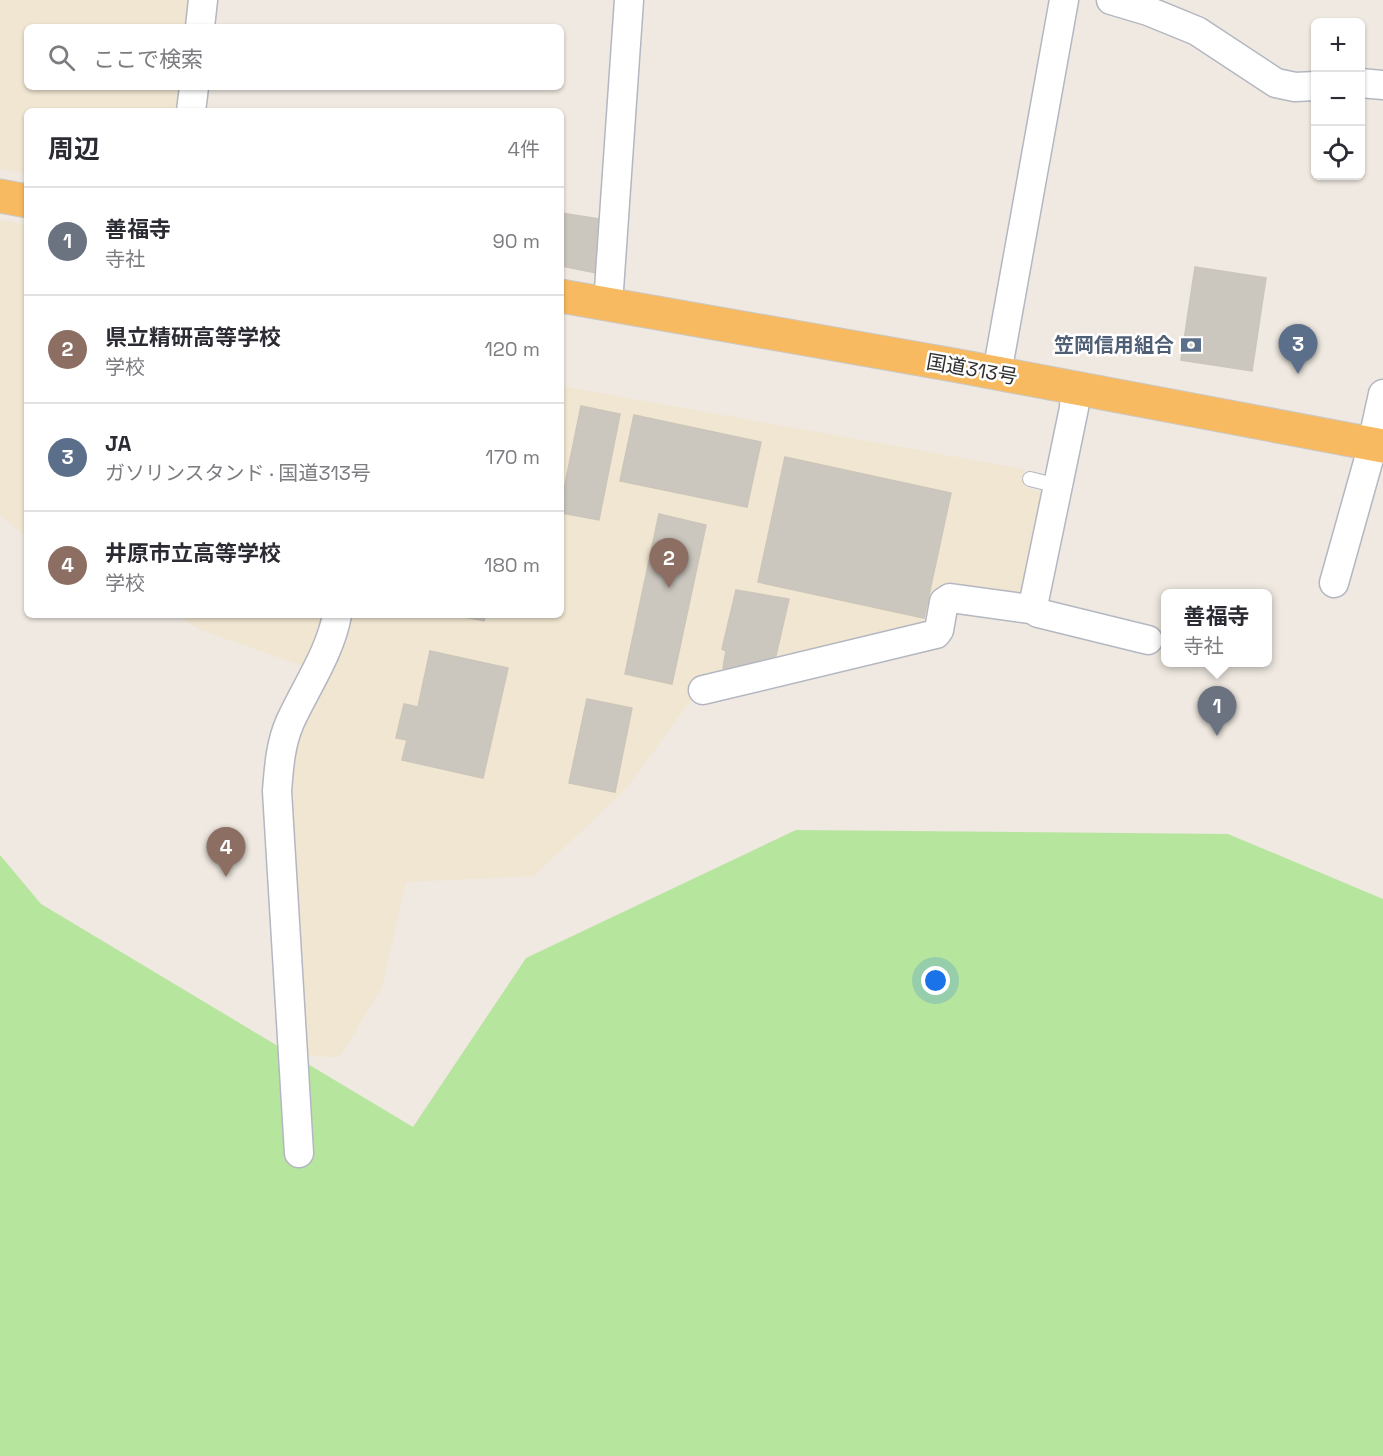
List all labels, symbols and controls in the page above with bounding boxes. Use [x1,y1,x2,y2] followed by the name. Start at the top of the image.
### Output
[1311,18,1365,180] map controls
[1311,18,1365,72] button: +
[24,24,564,90] search box
[45,41,78,74] icon: search
[93,45,203,73] text: ここで検索
[1311,72,1365,126] button: −
[1311,126,1365,180] button: locate
[48,132,100,166] text: 周辺
[508,136,540,162] text: 4件
[105,215,171,243] text: 善福寺
[63,228,72,254] text: 1
[493,228,540,254] text: 90 m
[105,246,145,272] text: 寺社
[105,323,281,351] text: 県立精研高等学校
[1278,324,1318,374] pin: 3
[1054,332,1174,358] place label: 笠岡信用組合
[1179,333,1203,357] bank icon: 笠岡信用組合
[62,336,73,362] text: 2
[484,336,540,362] text: 120 m
[924,348,1020,390] street label: 国道313号
[105,354,145,380] text: 学校
[105,429,132,457] text: JA
[61,444,74,470] text: 3
[485,444,540,470] text: 170 m
[105,460,371,486] text: ガソリンスタンド · 国道313号
[650,538,688,588] pin: 2
[105,539,281,567] text: 井原市立高等学校
[61,552,74,578] text: 4
[484,552,540,578] text: 180 m
[105,570,145,596] text: 学校
[1161,589,1272,667] popup
[1183,602,1250,630] text: 善福寺
[1183,633,1223,659] text: 寺社
[1198,686,1236,736] pin: 1
[206,828,246,877] pin: 4
[921,966,950,995] your location

